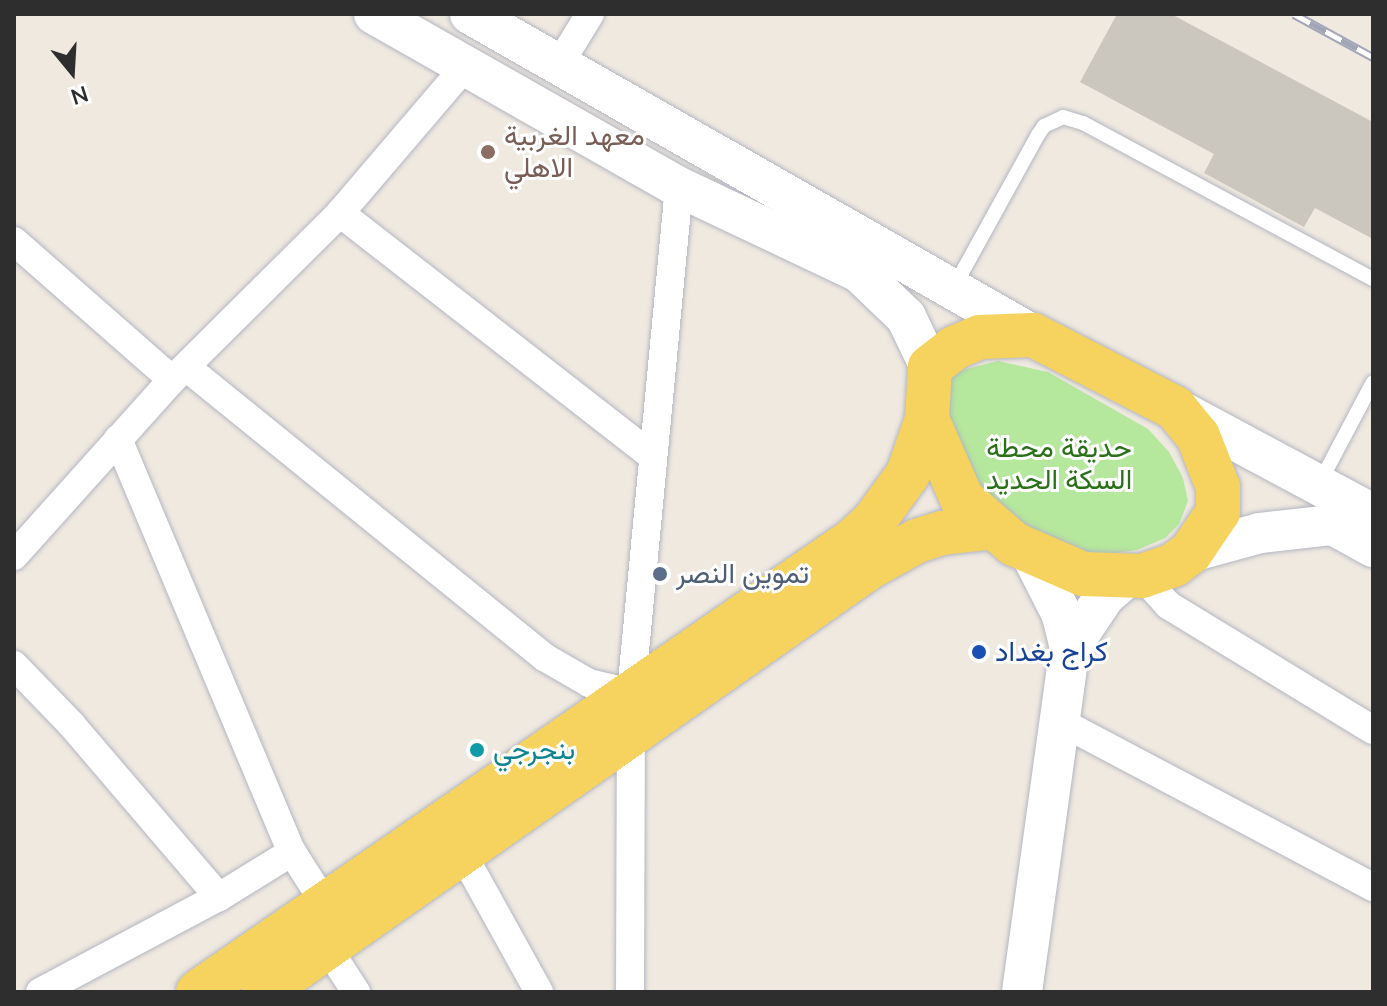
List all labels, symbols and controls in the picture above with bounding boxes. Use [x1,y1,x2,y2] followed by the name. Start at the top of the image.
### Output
[32,32,112,112] north arrow
[67,78,92,112] text: N
[504,119,645,185] place label: معهد الغربية الاهلي
[479,143,497,161] marker: معهد الغربية الاهلي
[986,431,1132,497] park label: حديقة محطة السكة الحديد
[676,557,809,591] place label: تموين النصر
[651,565,669,583] marker: تموين النصر
[995,635,1108,669] place label: كراج بغداد
[970,643,988,661] marker: كراج بغداد
[493,733,575,767] place label: بنجرجي
[468,741,486,759] marker: بنجرجي

